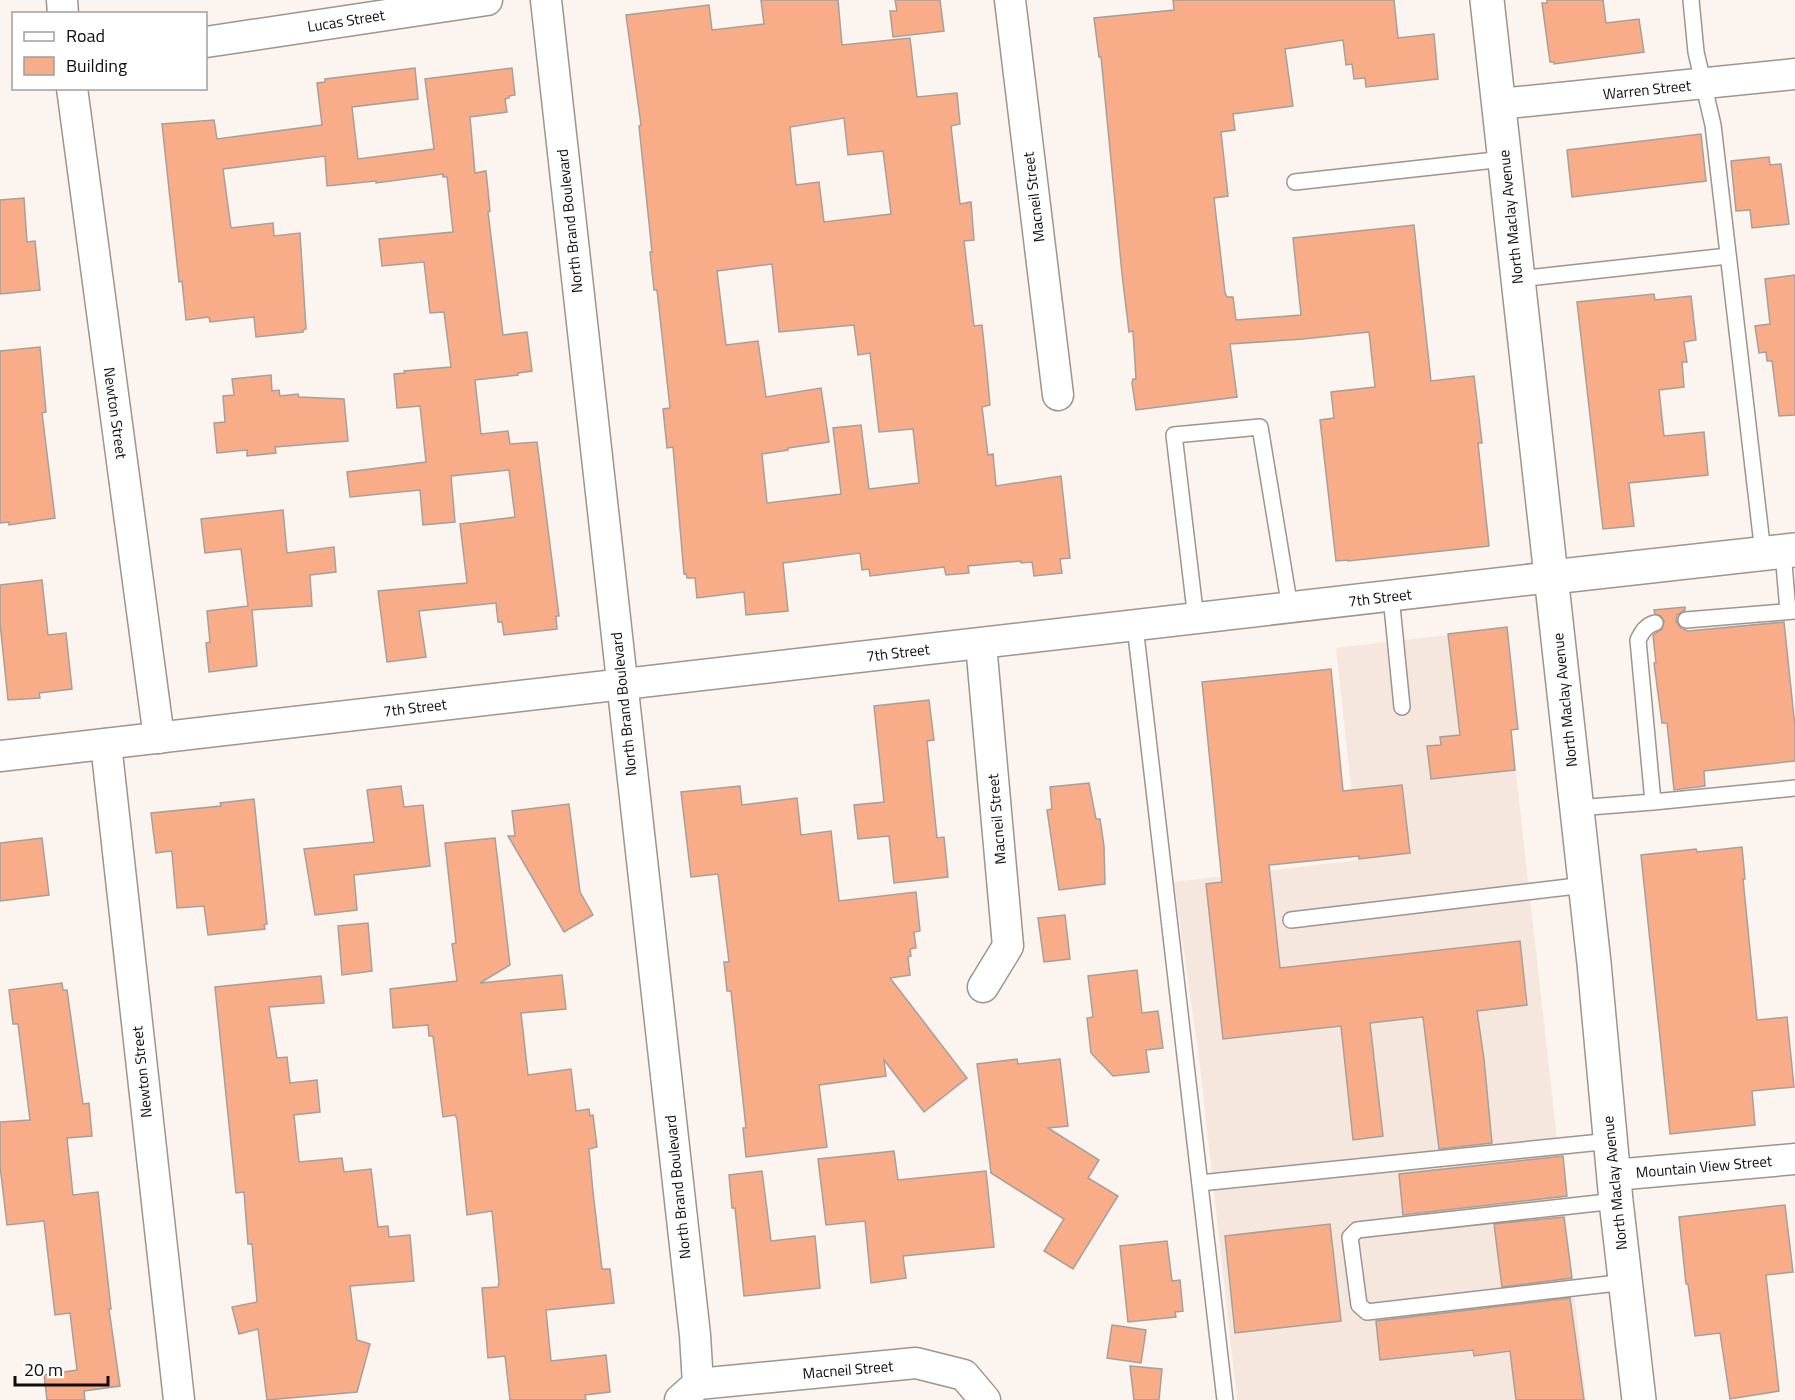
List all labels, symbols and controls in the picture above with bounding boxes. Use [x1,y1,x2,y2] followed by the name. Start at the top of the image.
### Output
[306,3,387,38] street label: Lucas Street
[12,12,207,90] legend
[66,22,105,49] text: Road
[66,52,127,79] text: Building
[1602,73,1693,106] street label: Warren Street
[551,148,588,294] street label: North Brand Boulevard
[1492,149,1529,285] street label: North Maclay Avenue
[1016,150,1050,244] street label: Macneil Street
[98,366,133,461] street label: Newton Street
[1347,582,1414,613] street label: 7th Street
[605,631,642,777] street label: North Brand Boulevard
[1546,632,1583,768] street label: North Maclay Avenue
[865,637,932,668] street label: 7th Street
[382,692,449,723] street label: 7th Street
[981,772,1012,865] street label: Macneil Street
[125,1024,158,1119] street label: Newton Street
[659,1114,696,1260] street label: North Brand Boulevard
[1596,1115,1633,1251] street label: North Maclay Avenue
[1635,1149,1774,1184] street label: Mountain View Street
[15,1349,108,1387] scale bar
[802,1354,895,1385] street label: Macneil Street
[24,1356,63,1383] text: 20 m

